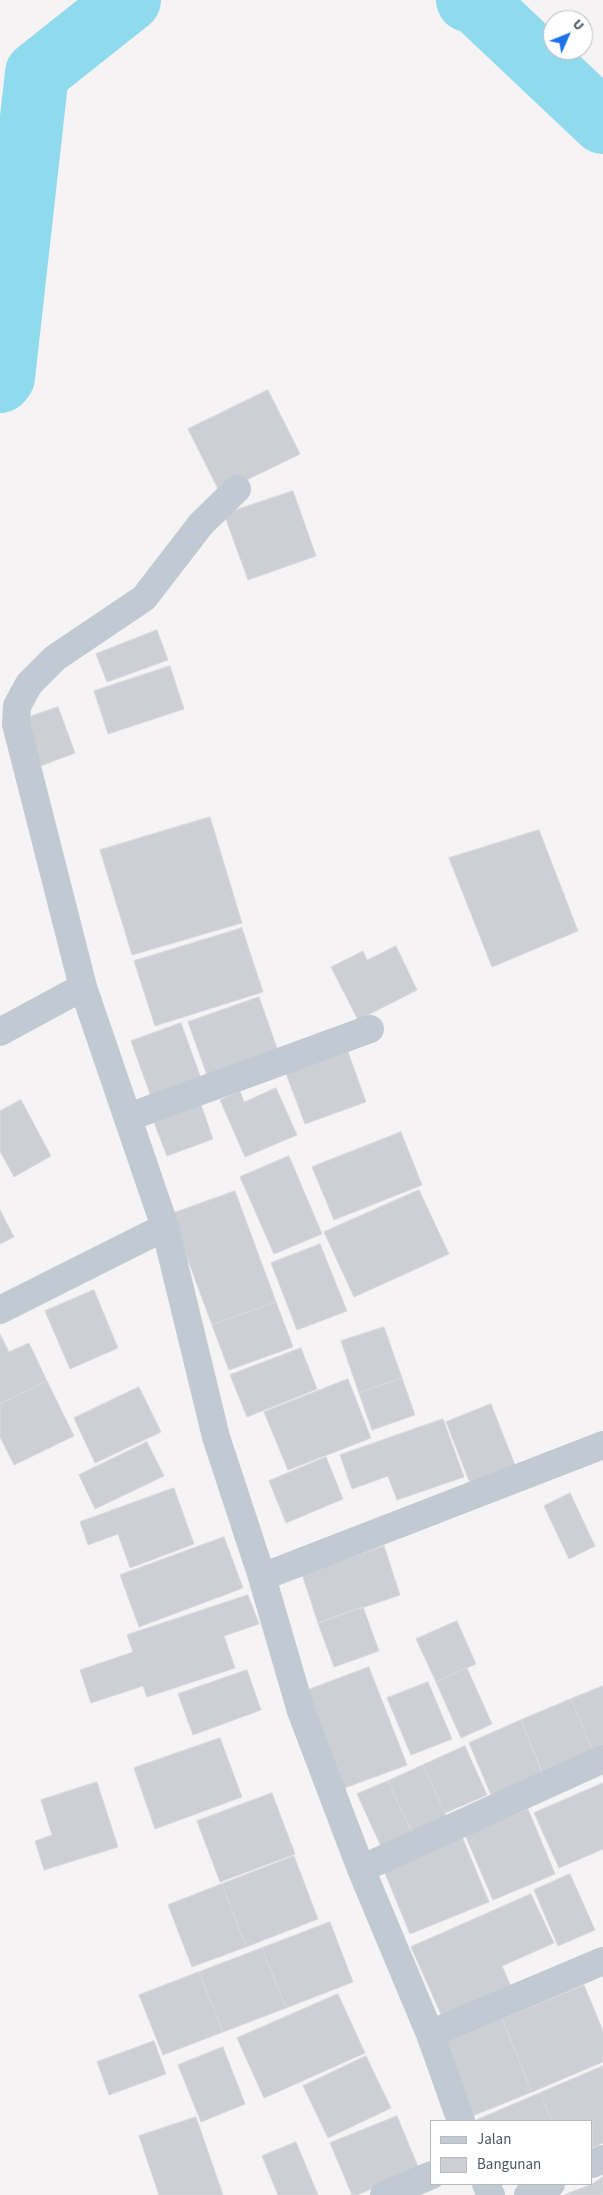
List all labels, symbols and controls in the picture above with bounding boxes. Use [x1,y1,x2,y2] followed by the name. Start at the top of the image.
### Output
[543,10,593,60] north arrow
[568,15,588,36] text: U
[430,2120,593,2185] legend
[477,2129,511,2150] text: Jalan
[477,2154,541,2175] text: Bangunan

